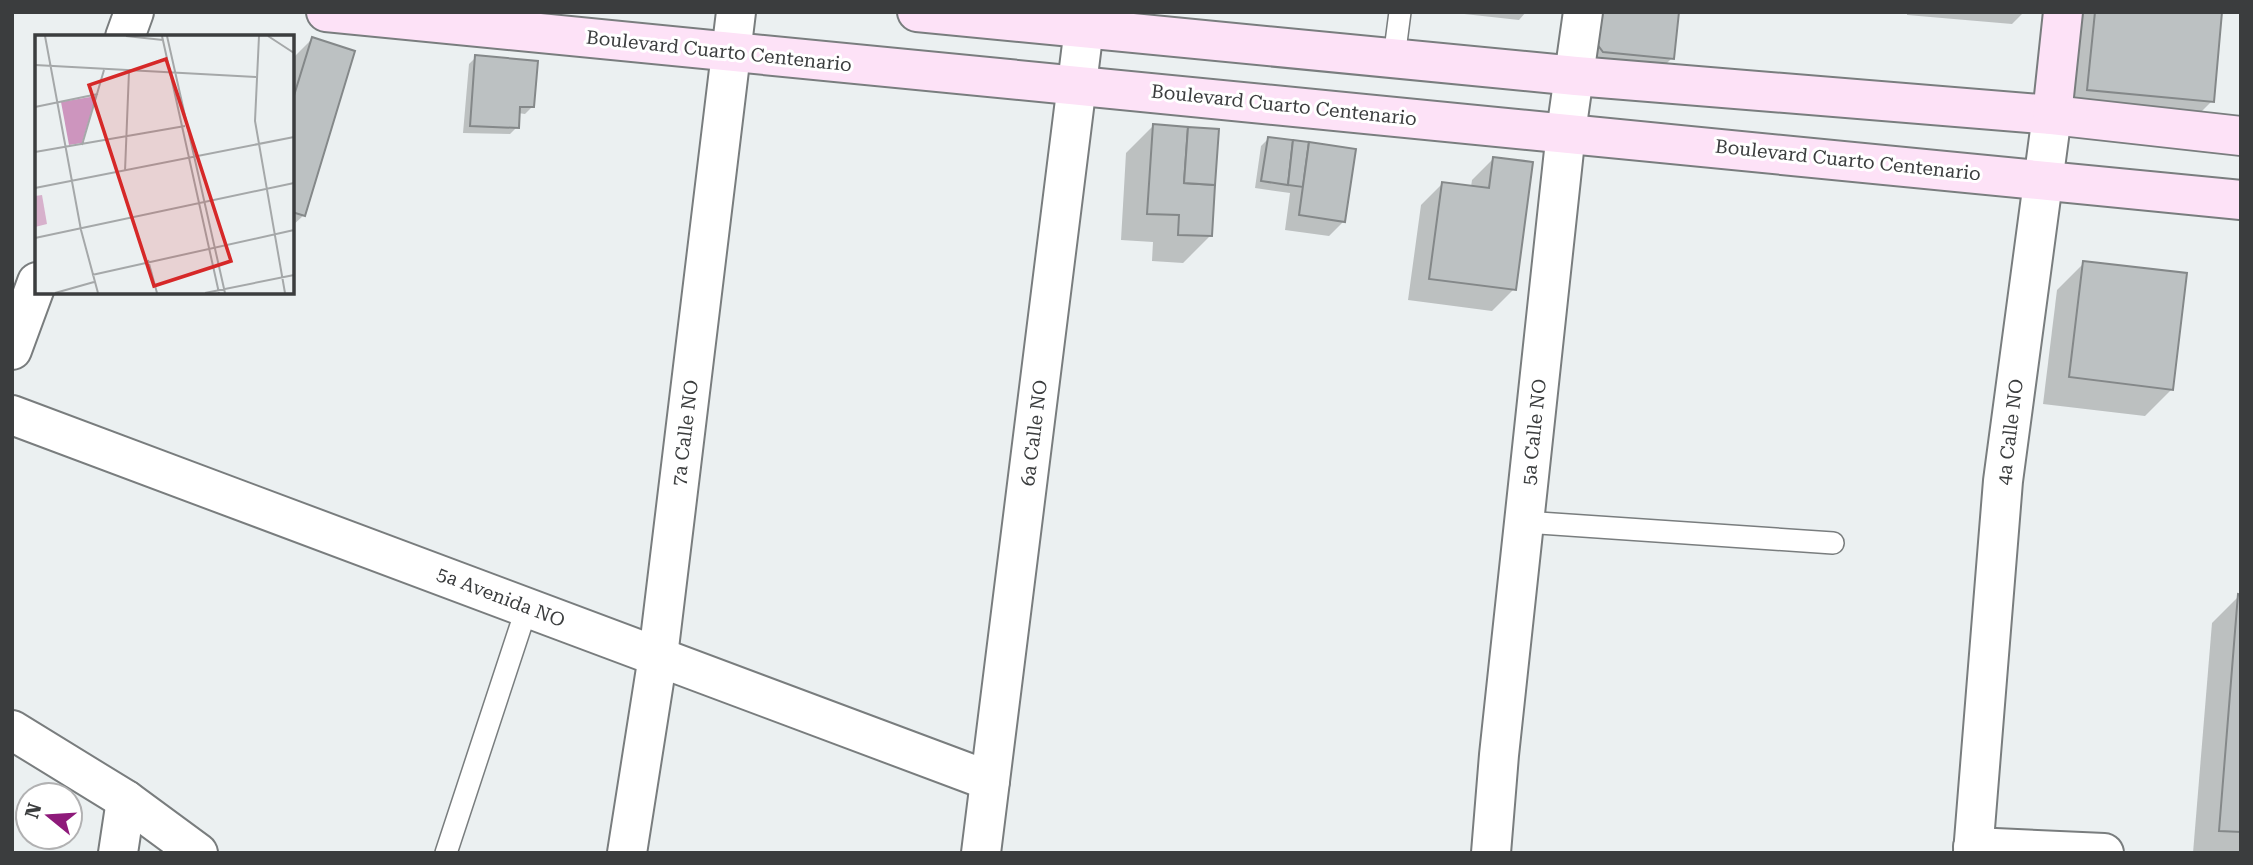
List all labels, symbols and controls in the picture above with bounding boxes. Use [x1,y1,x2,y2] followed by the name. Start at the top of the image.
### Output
[585,26,853,76] street label: Boulevard Cuarto Centenario
[35,35,294,294] inset map
[1150,80,1418,130] street label: Boulevard Cuarto Centenario
[1714,135,1982,185] street label: Boulevard Cuarto Centenario
[1517,378,1551,486] street label: 5a Calle NO
[1992,378,2028,486] street label: 4a Calle NO
[667,379,703,487] street label: 7a Calle NO
[1016,379,1052,487] street label: 6a Calle NO
[434,562,568,632] street label: 5a Avenida NO
[14,781,84,851] north arrow
[20,800,47,821] text: N

